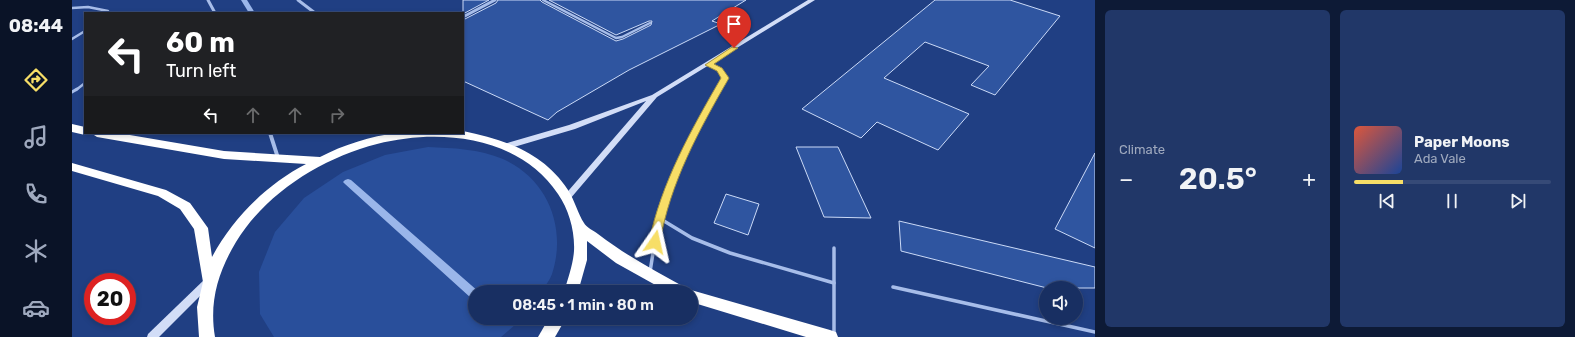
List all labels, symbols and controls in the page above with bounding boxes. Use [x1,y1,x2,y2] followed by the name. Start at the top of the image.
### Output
[717,7.0,751,48] pin
[723,13,745,35] icon: arrive
[9,15,63,37] text: 08:44
[166,26,235,59] text: 60 m
[100,28,152,80] icon: left
[166,60,236,82] text: Turn left
[22,66,50,94] icon: directions
[200,104,222,126] icon: left
[242,104,264,126] icon: ahead
[284,104,306,126] icon: ahead
[326,104,348,126] icon: right
[22,123,50,151] icon: music
[1414,133,1510,151] text: Paper Moons
[1119,142,1165,157] text: Climate
[1414,151,1466,166] text: Ada Vale
[1179,161,1257,197] text: 20.5°
[1119,166,1133,193] text: −
[1302,166,1316,193] text: +
[22,180,50,208] icon: phone
[1376,190,1398,212] icon: previous
[1441,190,1463,212] icon: pause
[1507,190,1529,212] icon: next
[634,221,676,263] position arrow
[22,237,50,265] icon: climate
[84,273,136,325] speed limit sign: 20
[1039,281,1083,325] map controls
[1039,281,1083,325] button: sound
[22,294,50,322] icon: car
[512,296,654,314] text: 08:45 · 1 min · 80 m

